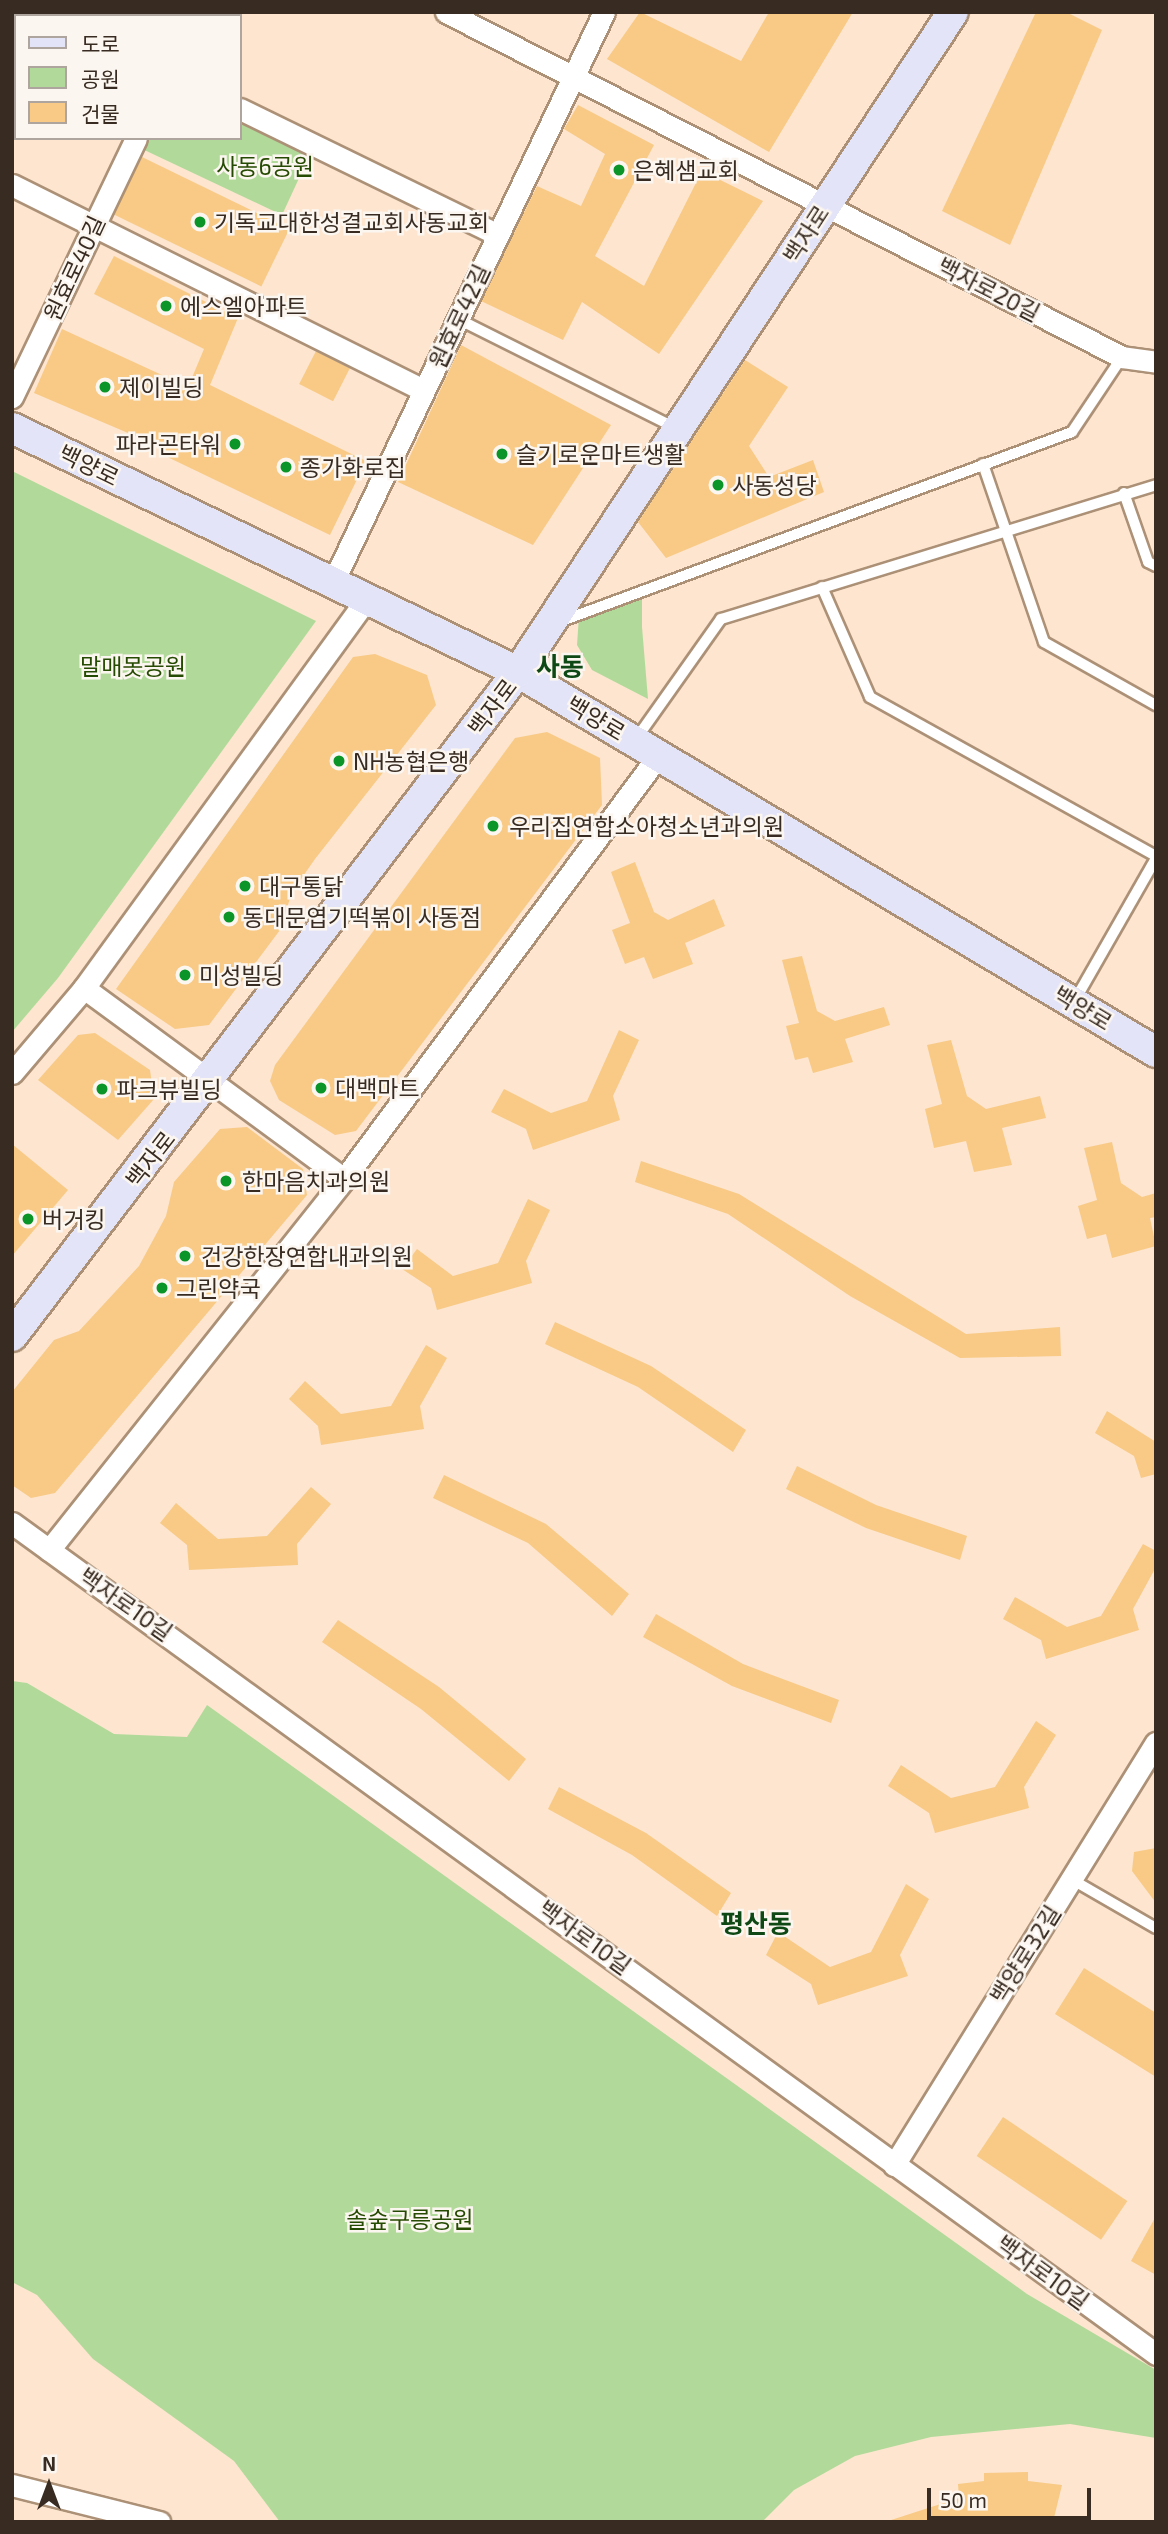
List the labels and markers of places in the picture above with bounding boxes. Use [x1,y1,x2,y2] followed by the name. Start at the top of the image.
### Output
[633,156,739,184] place label: 은혜샘교회
[611,162,627,178] marker: 은혜샘교회
[214,208,489,236] place label: 기독교대한성결교회사동교회
[192,214,208,230] marker: 기독교대한성결교회사동교회
[180,292,307,320] place label: 에스엘아파트
[158,298,174,314] marker: 에스엘아파트
[119,373,204,401] place label: 제이빌딩
[97,379,113,395] marker: 제이빌딩
[115,430,221,458] place label: 파라곤타워
[227,436,243,452] marker: 파라곤타워
[516,440,685,468] place label: 슬기로운마트생활
[494,446,510,462] marker: 슬기로운마트생활
[300,453,406,481] place label: 종가화로집
[278,459,294,475] marker: 종가화로집
[732,471,817,499] place label: 사동성당
[710,477,726,493] marker: 사동성당
[353,747,469,775] place label: NH농협은행
[331,753,347,769] marker: NH농협은행
[509,812,784,840] place label: 우리집연합소아청소년과의원
[483,816,503,836] marker: 우리집연합소아청소년과의원
[259,872,344,900] place label: 대구통닭
[237,878,253,894] marker: 대구통닭
[243,903,481,931] place label: 동대문엽기떡볶이 사동점
[221,909,237,925] marker: 동대문엽기떡볶이 사동점
[199,961,284,989] place label: 미성빌딩
[177,967,193,983] marker: 미성빌딩
[335,1074,420,1102] place label: 대백마트
[116,1075,222,1103] place label: 파크뷰빌딩
[313,1080,329,1096] marker: 대백마트
[94,1081,110,1097] marker: 파크뷰빌딩
[242,1167,390,1195] place label: 한마음치과의원
[216,1171,236,1191] marker: 한마음치과의원
[42,1205,105,1233] place label: 버거킹
[20,1211,36,1227] marker: 버거킹
[201,1242,413,1270] place label: 건강한장연합내과의원
[175,1246,195,1266] marker: 건강한장연합내과의원
[176,1274,261,1302] place label: 그린약국
[154,1280,170,1296] marker: 그린약국

